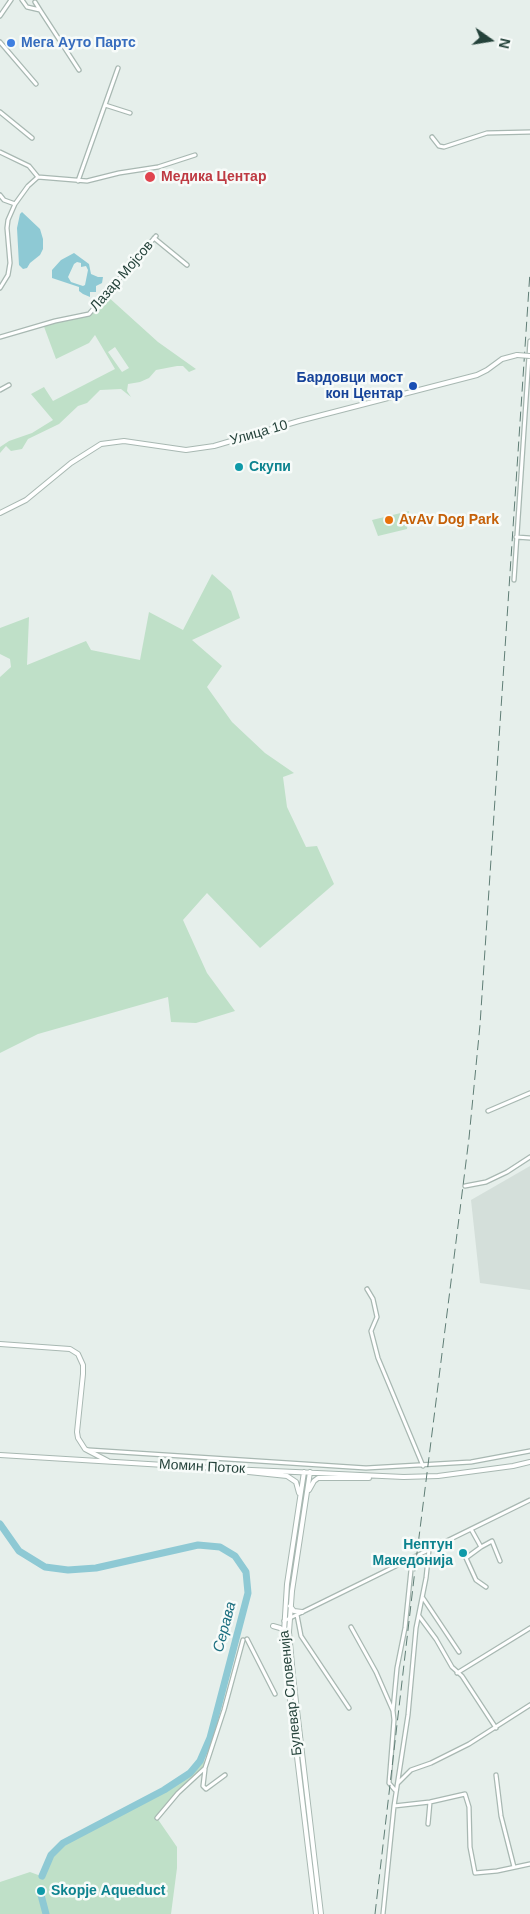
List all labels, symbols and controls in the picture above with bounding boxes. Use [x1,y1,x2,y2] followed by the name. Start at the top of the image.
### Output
[465,15,515,65] north arrow
[21,35,136,51] place label: Мега Ауто Партс
[5,37,17,49] marker: Мега Ауто Партс
[496,37,514,50] text: N
[161,169,266,185] place label: Медика Центар
[143,170,157,184] marker: Медика Центар
[87,237,157,315] street label: Лазар Мојсов
[297,370,403,402] place label: Бардовци мост кон Центар
[407,380,419,392] marker: Бардовци мост кон Центар
[228,417,290,449] street label: Улица 10
[249,459,291,475] place label: Скупи
[233,461,245,473] marker: Скупи
[399,512,499,528] place label: AvAv Dog Park
[383,514,395,526] marker: AvAv Dog Park
[158,1456,246,1478] street label: Момин Поток
[372,1537,453,1570] place label: Нептун Македонија
[457,1547,469,1559] marker: Нептун Македонија
[210,1600,240,1654] water label: Серава
[276,1629,306,1757] street label: Булевар Словенија
[51,1883,165,1899] place label: Skopje Aqueduct
[35,1885,47,1897] marker: Skopje Aqueduct

